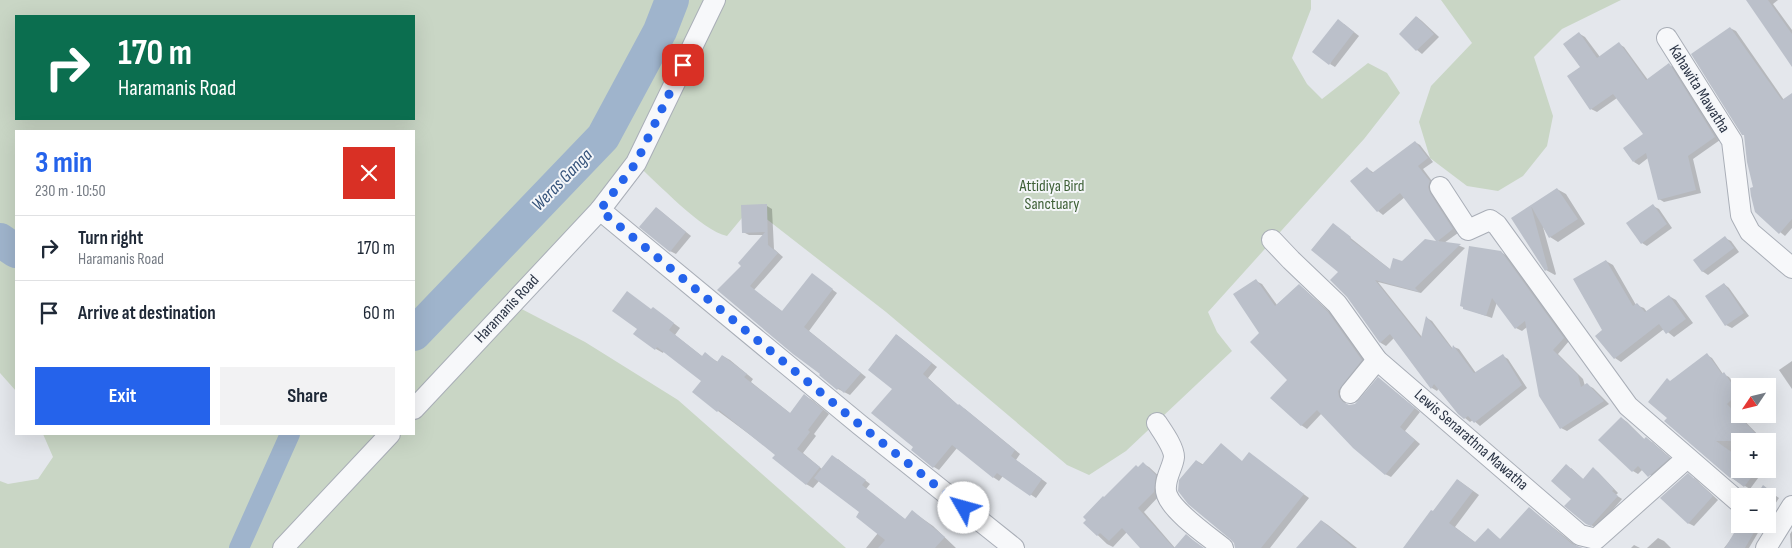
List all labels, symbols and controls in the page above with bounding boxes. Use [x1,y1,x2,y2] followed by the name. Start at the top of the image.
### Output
[118,32,192,75] text: 170 m
[35,35,100,100] icon: right
[1664,42,1734,136] street label: Kahawita Mawatha
[662,44,704,86] pin
[669,51,697,79] icon: arrive
[118,75,236,102] text: Haramanis Road
[527,144,597,215] water label: Weras Ganga
[35,145,92,181] text: 3 min
[343,147,395,199] button: close
[1019,177,1085,214] park label: Attidiya Bird Sanctuary
[35,182,106,201] text: 230 m · 10:50
[78,227,143,250] text: Turn right
[35,234,63,262] icon: right
[357,237,395,260] text: 170 m
[78,250,164,269] text: Haramanis Road
[471,271,543,347] street label: Haramanis Road
[35,299,63,327] icon: arrive
[78,302,216,325] text: Arrive at destination
[363,302,395,325] text: 60 m
[35,367,210,425] button: Exit
[220,367,395,425] button: Share
[1731,378,1776,422] north arrow
[1731,378,1776,533] map controls
[1410,385,1532,495] street label: Lewis Senarathna Mawatha
[1731,433,1776,478] button: +
[937,481,989,533] position arrow
[1731,488,1776,533] button: −

